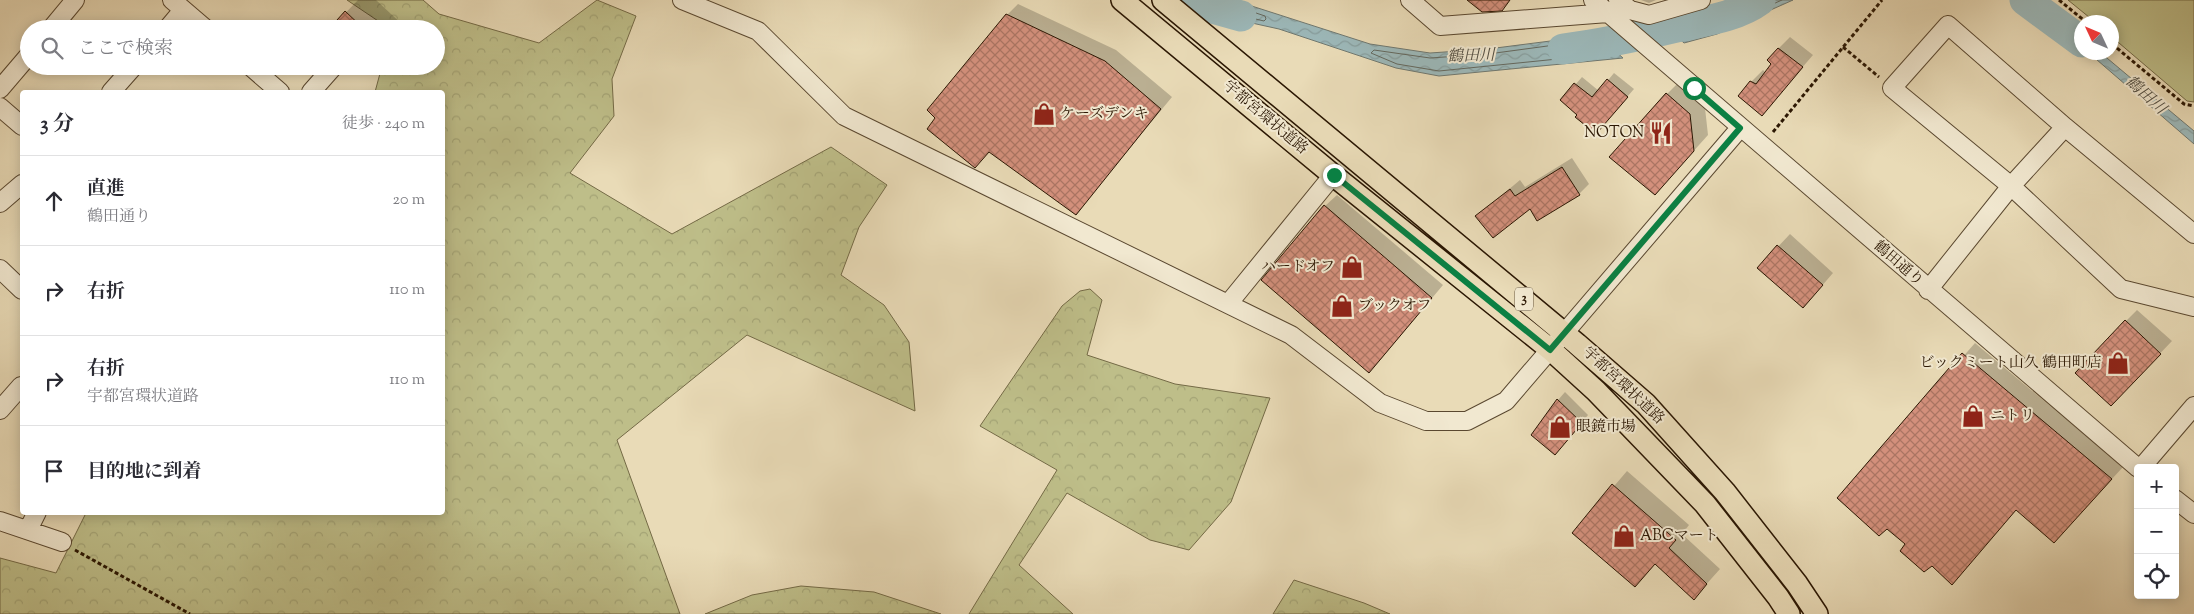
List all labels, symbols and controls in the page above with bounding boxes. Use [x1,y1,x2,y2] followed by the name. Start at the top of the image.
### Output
[2074,15,2119,60] north arrow
[20,20,445,75] search box
[38,34,66,62] icon: search
[78,36,173,63] text: ここで検索
[1447,45,1497,69] water label: 鶴田川
[2119,71,2172,122] water label: 鶴田川
[1218,76,1312,160] street label: 宇都宮環状道路
[1683,77,1706,100] route start
[1031,101,1057,127] shop icon: ケーズデンキ
[1060,104,1149,125] place label: ケーズデンキ
[40,110,74,140] text: 3 分
[342,113,425,136] text: 徒歩 · 240 m
[1648,120,1674,146] restaurant icon: NOTON
[1584,123,1644,144] place label: NOTON
[1323,164,1346,187] route end
[87,176,125,203] text: 直進
[40,187,68,215] icon: ahead
[392,189,425,212] text: 20 m
[87,206,151,229] text: 鶴田通り
[1868,236,1928,292] street label: 鶴田通り
[1339,254,1365,280] shop icon: ハードオフ
[1261,257,1335,278] place label: ハードオフ
[40,277,68,305] icon: right
[87,279,125,306] text: 右折
[389,279,425,302] text: 110 m
[1515,288,1533,310] road number: 3
[1329,293,1355,319] shop icon: ブックオフ
[1358,296,1432,317] place label: ブックオフ
[1577,343,1669,429] street label: 宇都宮環状道路
[2105,350,2131,376] shop icon: ビックミート山久 鶴田町店
[1919,353,2102,374] place label: ビックミート山久 鶴田町店
[87,356,125,383] text: 右折
[40,367,68,395] icon: right
[389,369,425,392] text: 110 m
[87,386,199,409] text: 宇都宮環状道路
[1960,403,1986,429] shop icon: ニトリ
[1990,406,2035,427] place label: ニトリ
[1547,414,1573,440] shop icon: 眼鏡市場
[1576,417,1636,438] place label: 眼鏡市場
[40,457,68,485] icon: arrive
[87,459,201,486] text: 目的地に到着
[2134,464,2179,599] map controls
[2134,464,2179,509] button: +
[2134,509,2179,554] button: −
[1611,523,1637,549] shop icon: ABCマート
[1640,526,1719,547] place label: ABCマート
[2134,554,2179,599] button: locate

